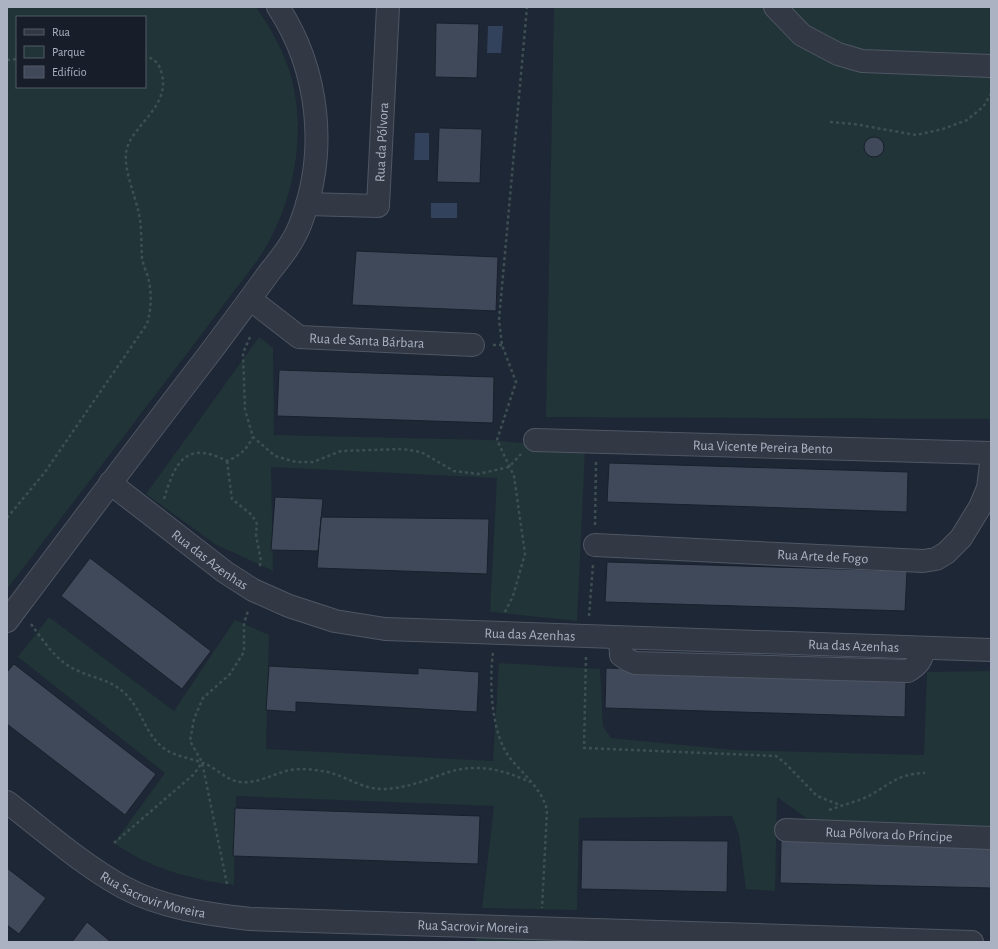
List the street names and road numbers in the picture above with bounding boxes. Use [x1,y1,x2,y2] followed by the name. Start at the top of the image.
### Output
[373,101,391,182] street label: Rua da Pólvora
[309,331,425,351] street label: Rua de Santa Bárbara
[693,439,833,456] street label: Rua Vicente Pereira Bento
[169,528,250,593] street label: Rua das Azenhas
[777,548,869,566] street label: Rua Arte de Fogo
[484,626,575,644] street label: Rua das Azenhas
[808,638,899,655] street label: Rua das Azenhas
[825,826,953,844] street label: Rua Pólvora do Príncipe
[97,869,207,921] street label: Rua Sacrovir Moreira
[417,918,530,936] street label: Rua Sacrovir Moreira

